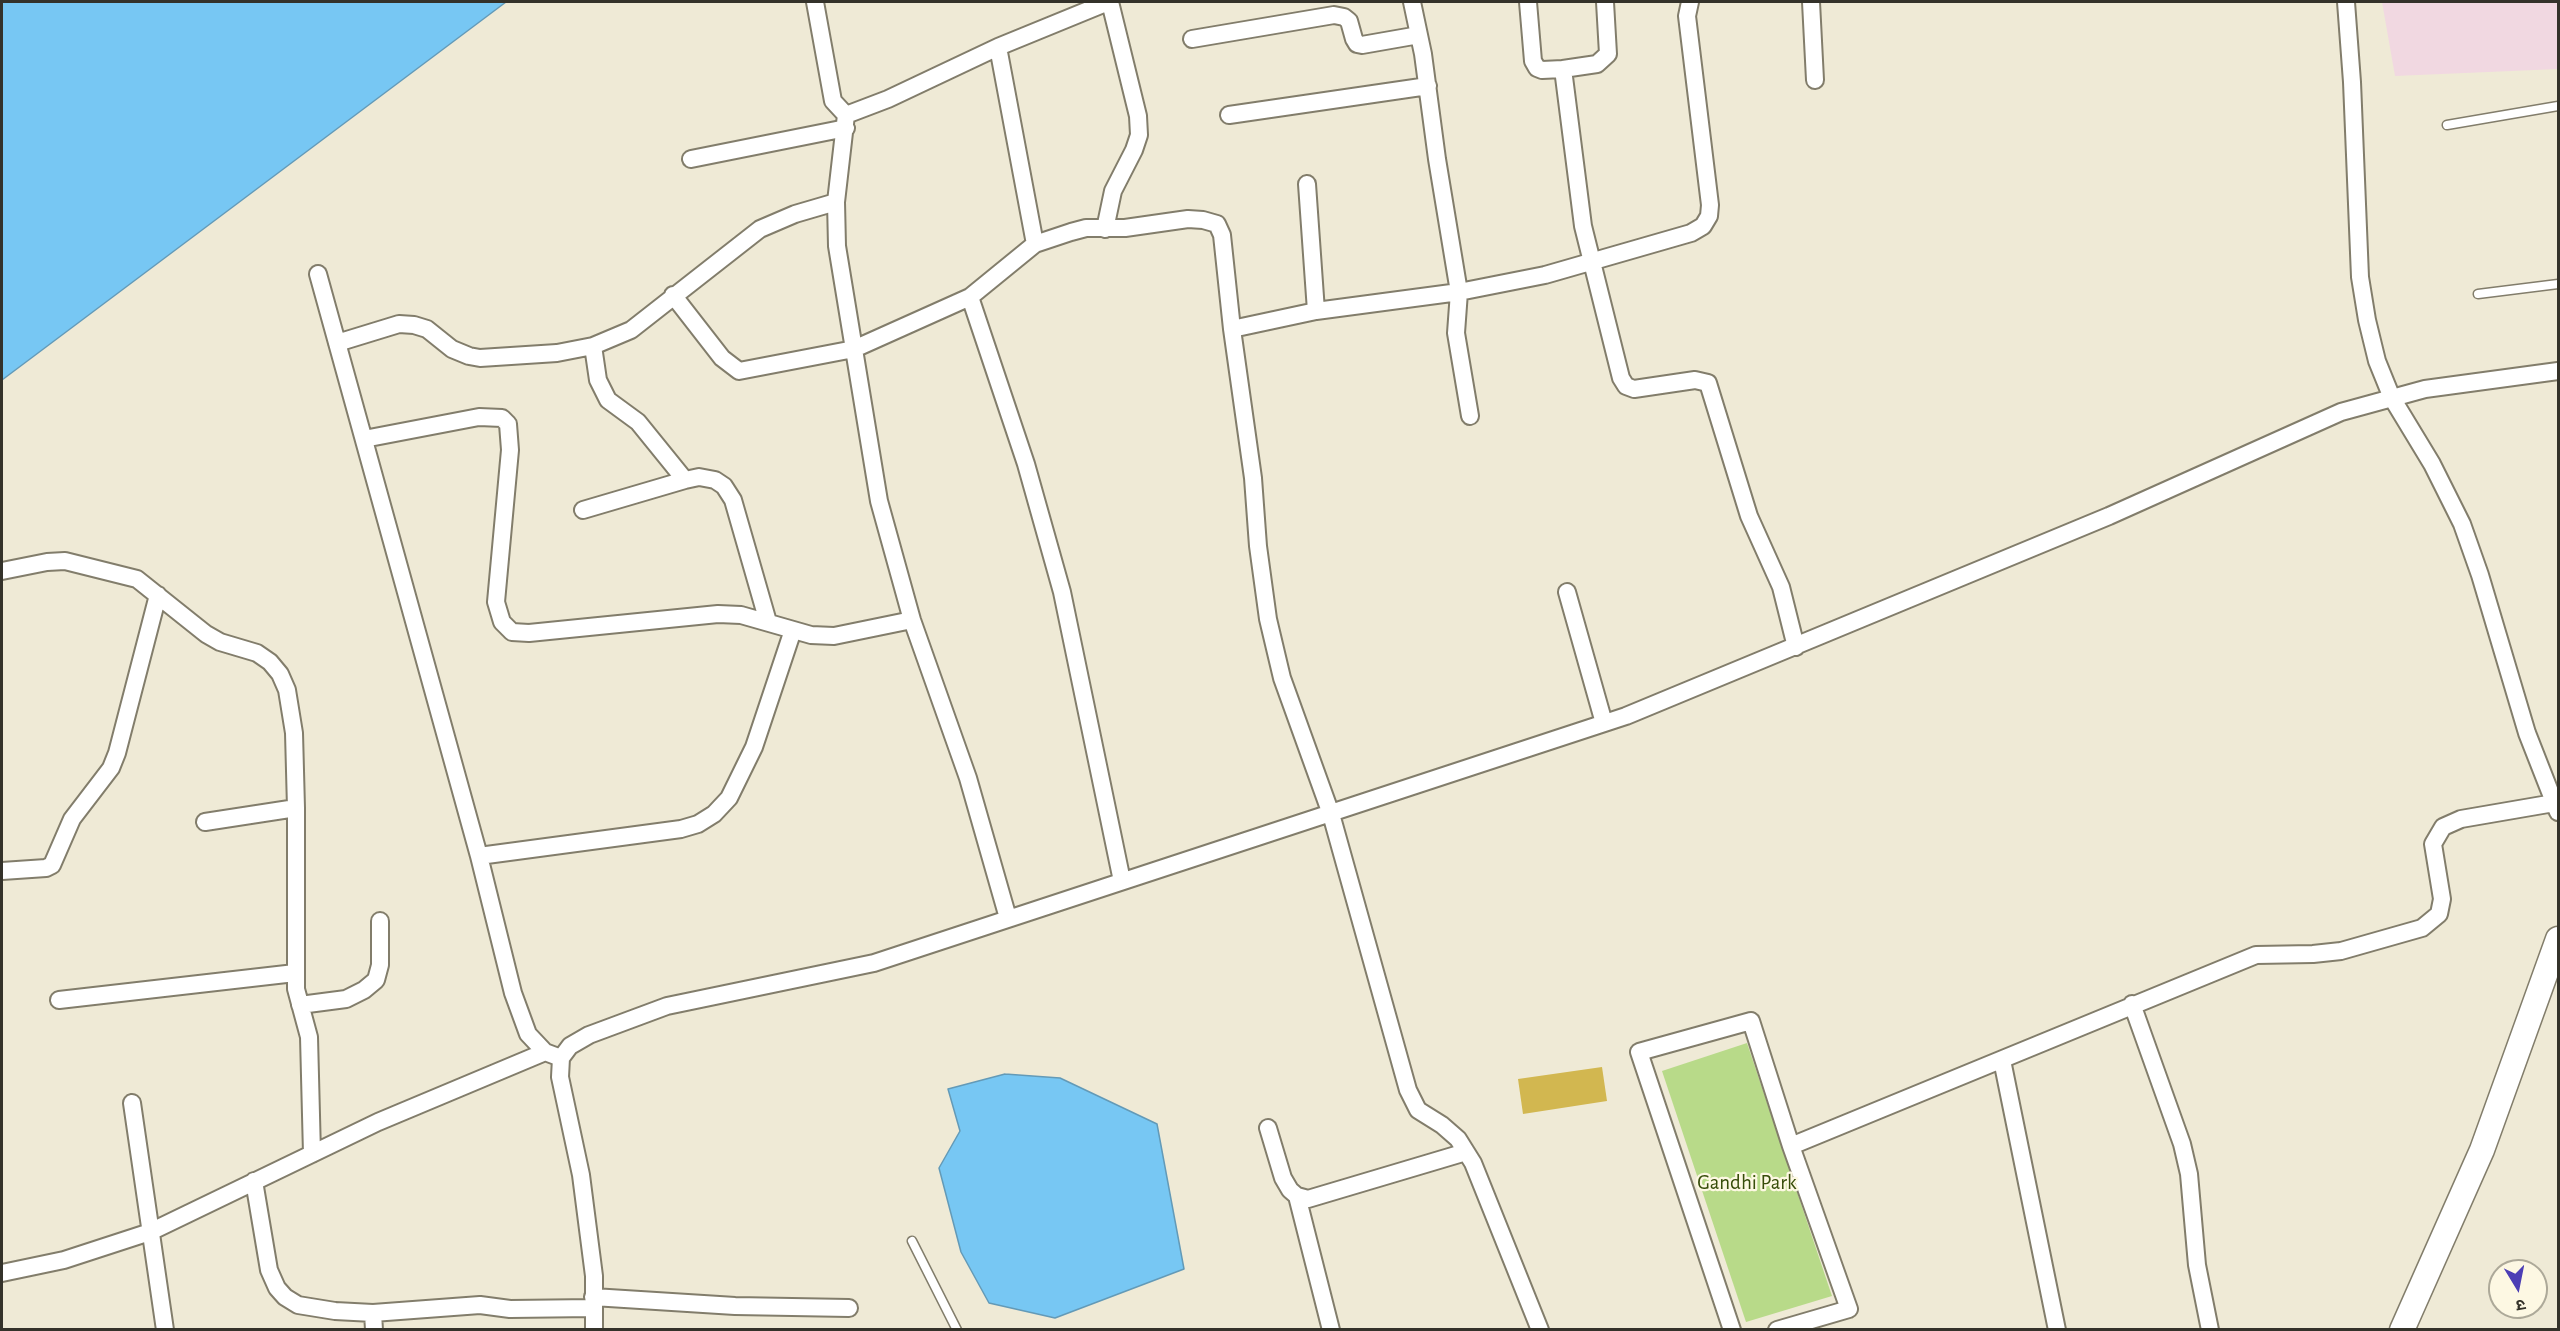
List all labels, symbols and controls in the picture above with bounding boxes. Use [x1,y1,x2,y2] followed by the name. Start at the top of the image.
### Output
[1697,1170,1797,1196] park label: Gandhi Park
[2488,1259,2548,1319] north arrow
[2515,1296,2527,1313] text: उ

